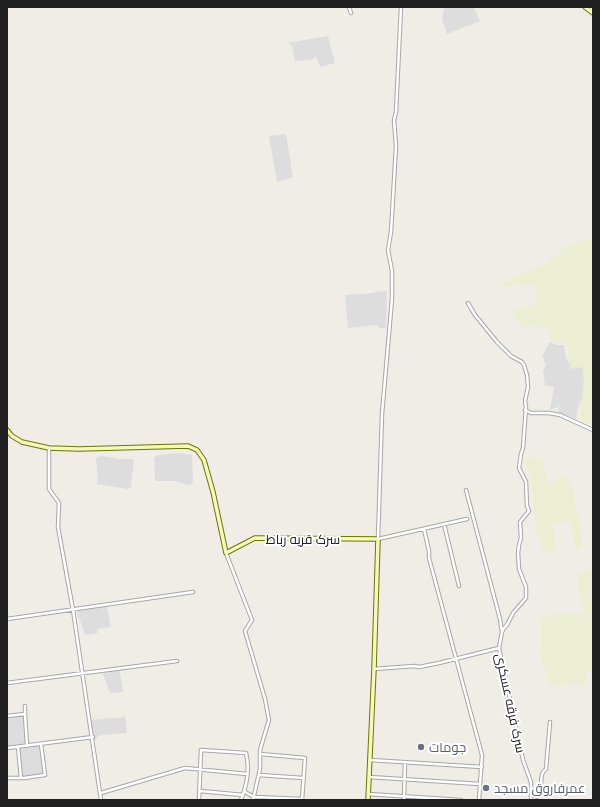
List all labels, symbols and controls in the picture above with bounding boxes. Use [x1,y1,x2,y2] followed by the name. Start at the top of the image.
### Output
[266,531,340,547] street label: سرک قریه رباط
[493,652,529,754] street label: سرک فرقه عسکری
[429,739,466,755] place label: جومات
[416,742,426,752] marker: جومات
[494,780,585,796] place label: عمرفاروق مسجد
[481,783,491,793] marker: عمرفاروق مسجد

